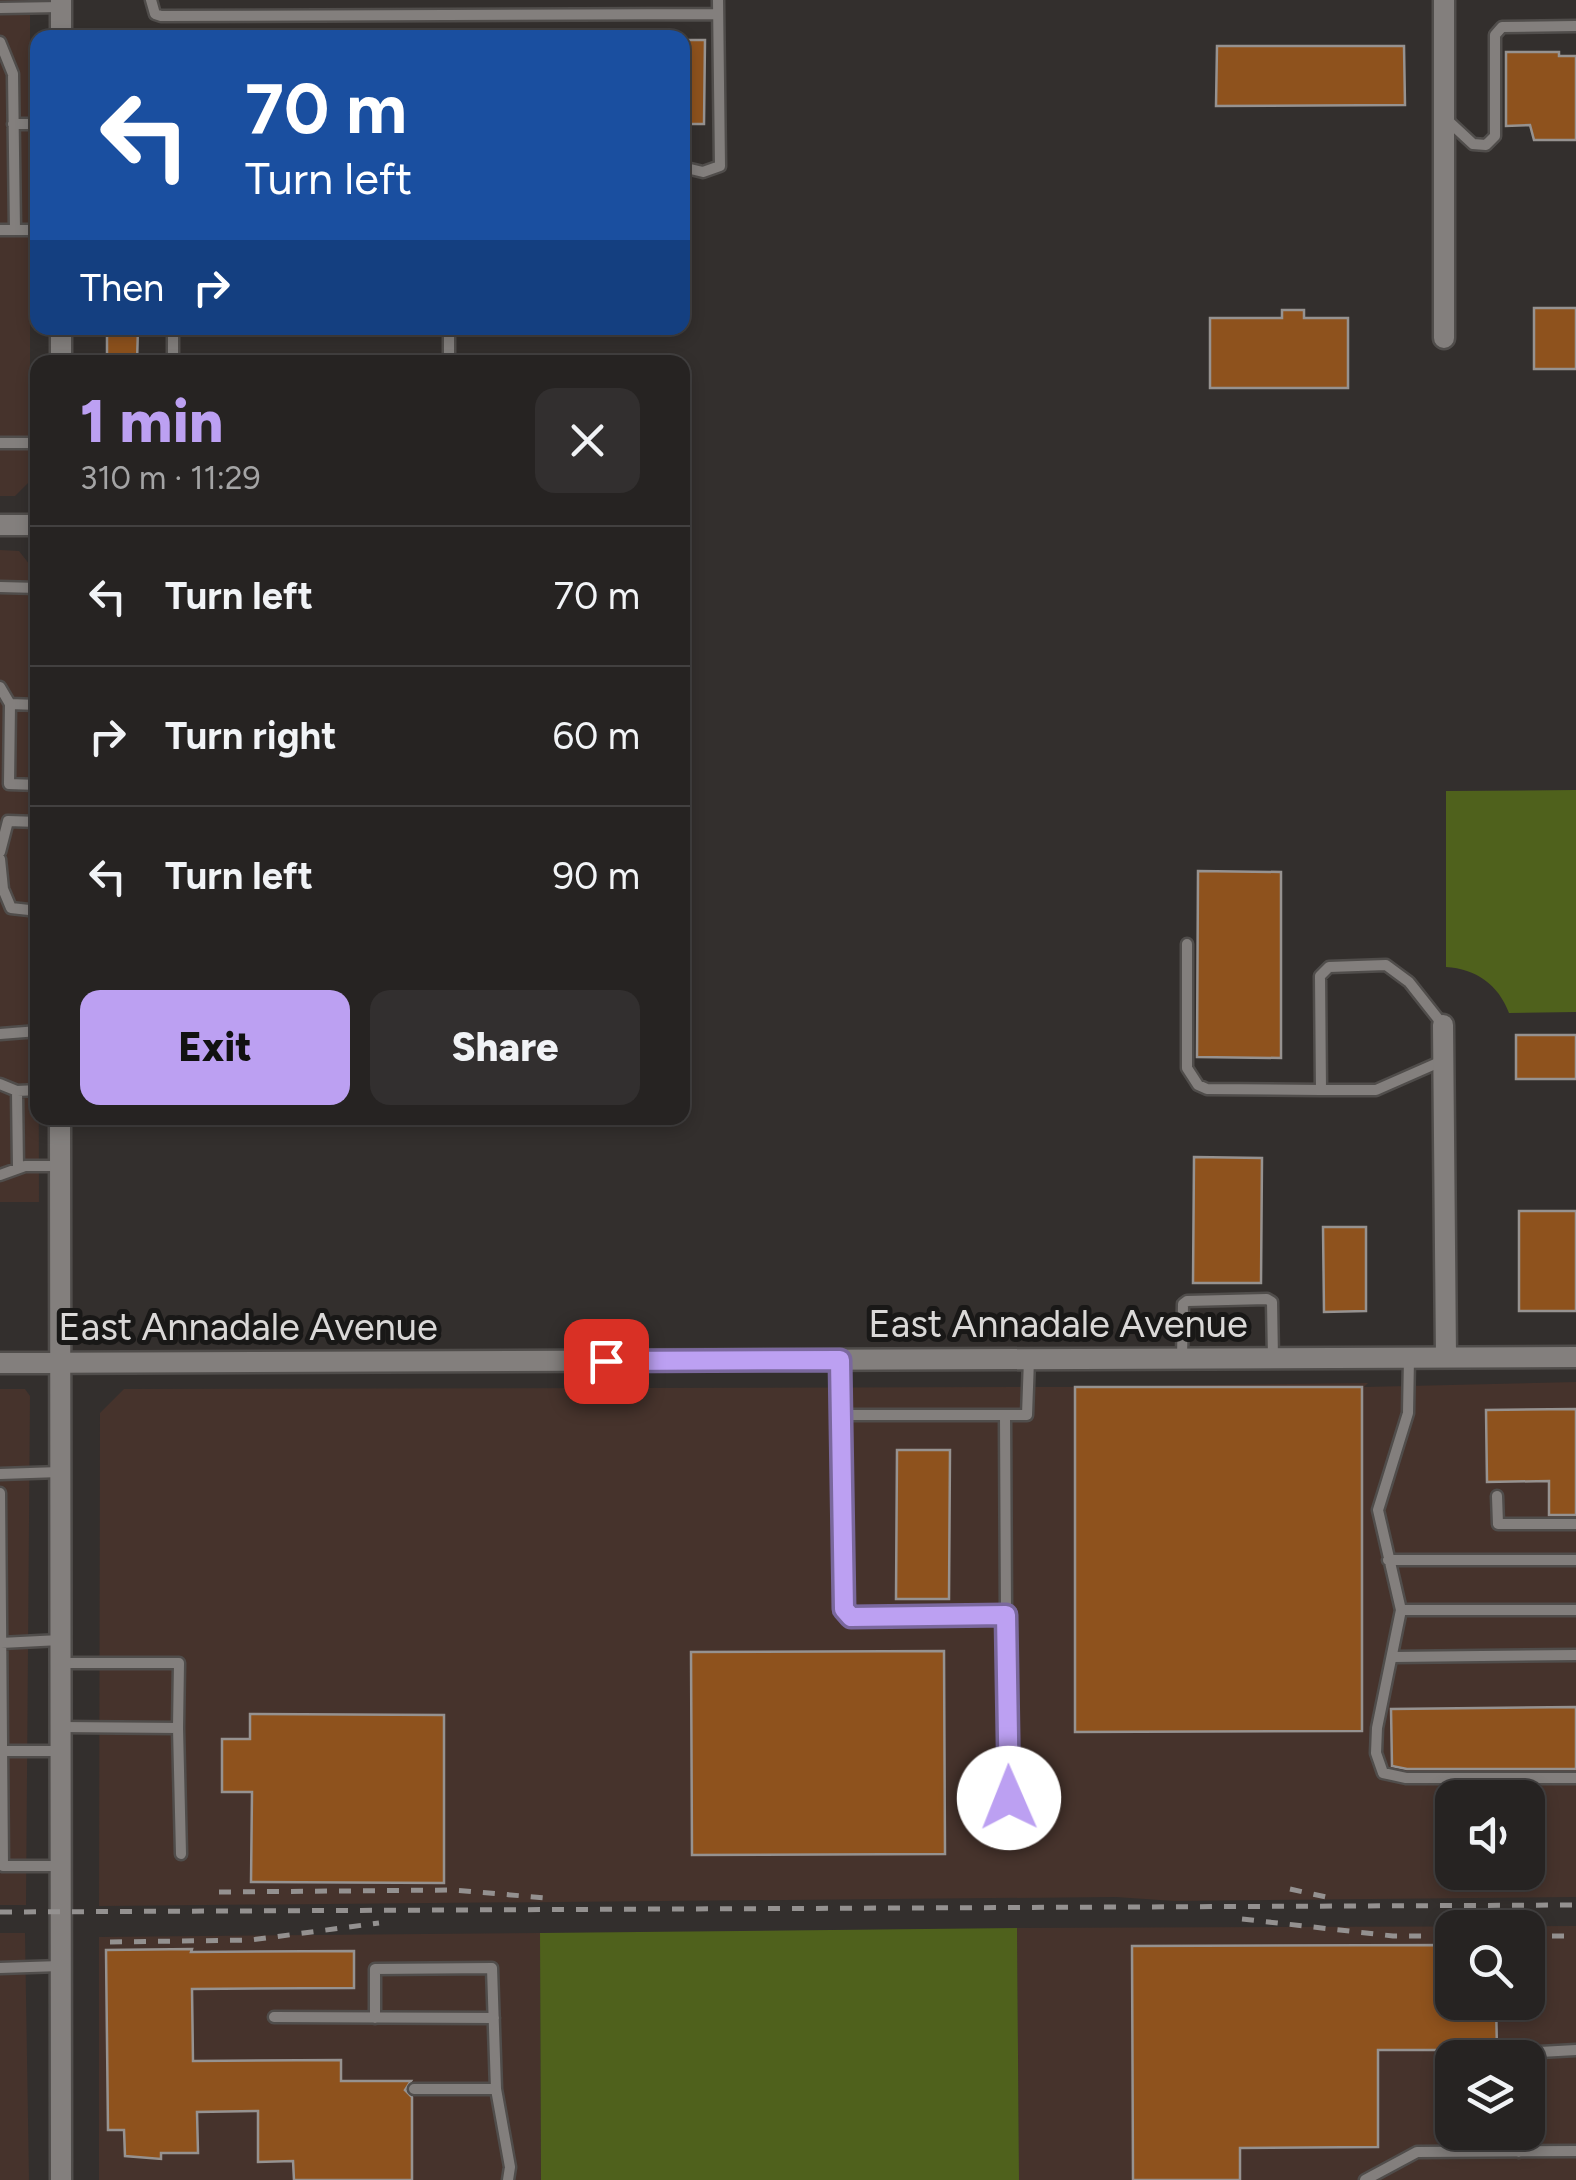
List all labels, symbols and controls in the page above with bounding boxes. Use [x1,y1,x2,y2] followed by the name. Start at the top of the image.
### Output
[245,66,407,151] text: 70 m
[80,70,210,200] icon: left
[245,151,412,205] text: Turn left
[184,260,239,315] icon: right
[80,265,164,311] text: Then
[80,385,223,457] text: 1 min
[535,388,640,493] button: close
[80,459,261,497] text: 310 m · 11:29
[80,569,135,624] icon: left
[165,573,313,619] text: Turn left
[554,573,640,619] text: 70 m
[80,709,135,764] icon: right
[165,713,337,759] text: Turn right
[552,713,640,759] text: 60 m
[80,849,135,904] icon: left
[165,853,313,899] text: Turn left
[552,853,640,899] text: 90 m
[80,990,350,1105] button: Exit
[370,990,640,1105] button: Share
[868,1301,1248,1347] street label: East Annadale Avenue
[58,1304,438,1350] street label: East Annadale Avenue
[564,1319,649,1404] pin
[579,1334,634,1389] icon: arrive
[957,1746,1061,1850] position arrow
[1435,1780,1545,2150] map controls
[1435,1780,1545,1890] button: sound
[1435,1910,1545,2020] button: search
[1435,2040,1545,2150] button: layers

